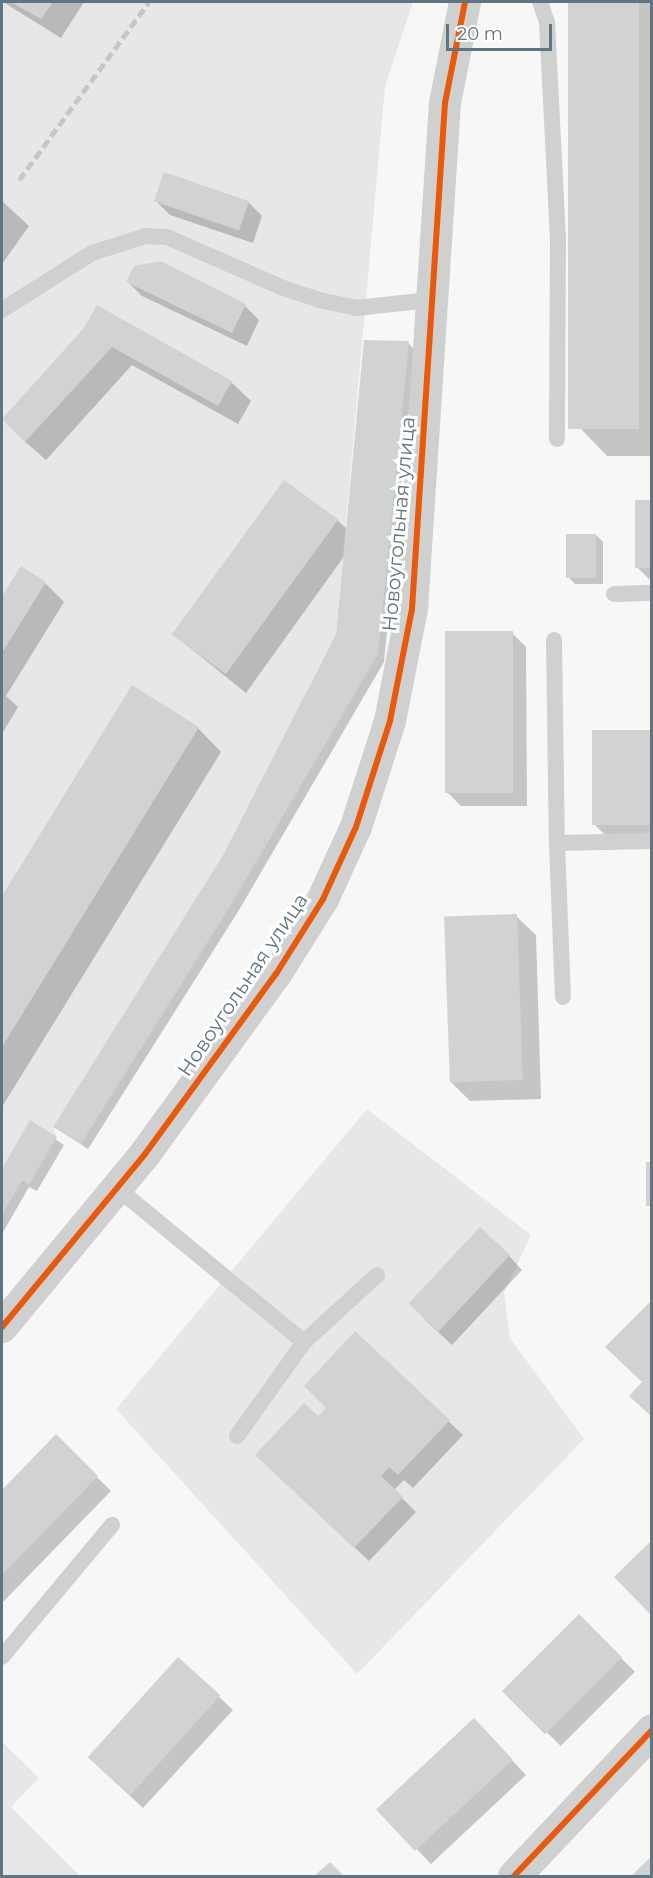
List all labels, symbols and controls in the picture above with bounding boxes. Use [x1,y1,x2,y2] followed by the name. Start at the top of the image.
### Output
[449,12,556,50] scale bar
[457,23,503,45] text: 20 m
[378,416,420,632] street label: Новоугольная улица
[173,889,313,1081] street label: Новоугольная улица

